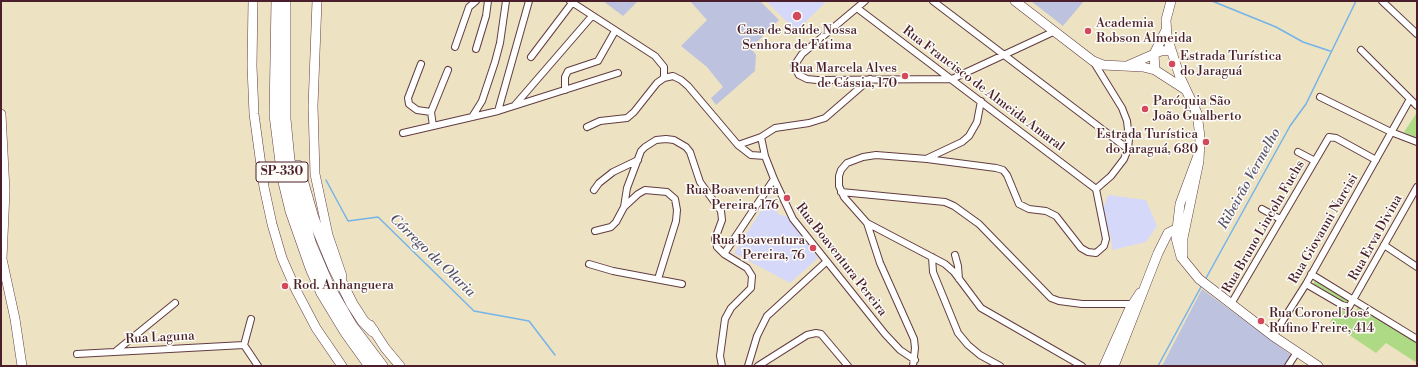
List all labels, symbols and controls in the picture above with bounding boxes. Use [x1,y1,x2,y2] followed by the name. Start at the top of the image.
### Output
[791,10,803,22] marker: Casa de Saúde Nossa Senhora de Fátima
[1096,16,1192,47] place label: Academia Robson Almeida
[737,23,857,54] place label: Casa de Saúde Nossa Senhora de Fátima
[899,23,1067,155] street label: Rua Francisco de Almeida Amaral
[1083,26,1093,36] marker: Academia Robson Almeida
[1180,49,1282,80] place label: Estrada Turística do Jaraguá
[1167,59,1177,69] marker: Estrada Turística do Jaraguá
[790,61,897,92] place label: Rua Marcela Alves de Cássia, 170
[900,71,910,81] marker: Rua Marcela Alves de Cássia, 170
[1153,94,1242,125] place label: Paróquia São João Gualberto
[1140,104,1150,114] marker: Paróquia São João Gualberto
[1215,126,1285,232] water label: Ribeirão Vermelho
[1096,127,1198,158] place label: Estrada Turística do Jaraguá, 680
[1201,137,1211,147] marker: Estrada Turística do Jaraguá, 680
[1220,158,1308,296] street label: Rua Bruno Lincoln Fuchs
[256,162,308,182] road number: SP-330
[1286,171,1362,287] street label: Rua Giovanni Narcisi
[686,183,779,214] place label: Rua Boaventura Pereira, 176
[1346,192,1406,284] street label: Rua Erva Divina
[782,193,792,203] marker: Rua Boaventura Pereira, 176
[792,200,890,320] street label: Rua Boaventura Pereira
[386,211,478,301] water label: Córrego da Olaria
[712,233,805,264] place label: Rua Boaventura Pereira, 76
[808,243,818,253] marker: Rua Boaventura Pereira, 76
[293,278,394,294] place label: Rod. Anhanguera
[280,281,290,291] marker: Rod. Anhanguera
[1269,306,1374,337] place label: Rua Coronel José Rufino Freire, 414
[1256,316,1266,326] marker: Rua Coronel José Rufino Freire, 414
[125,328,195,348] street label: Rua Laguna

